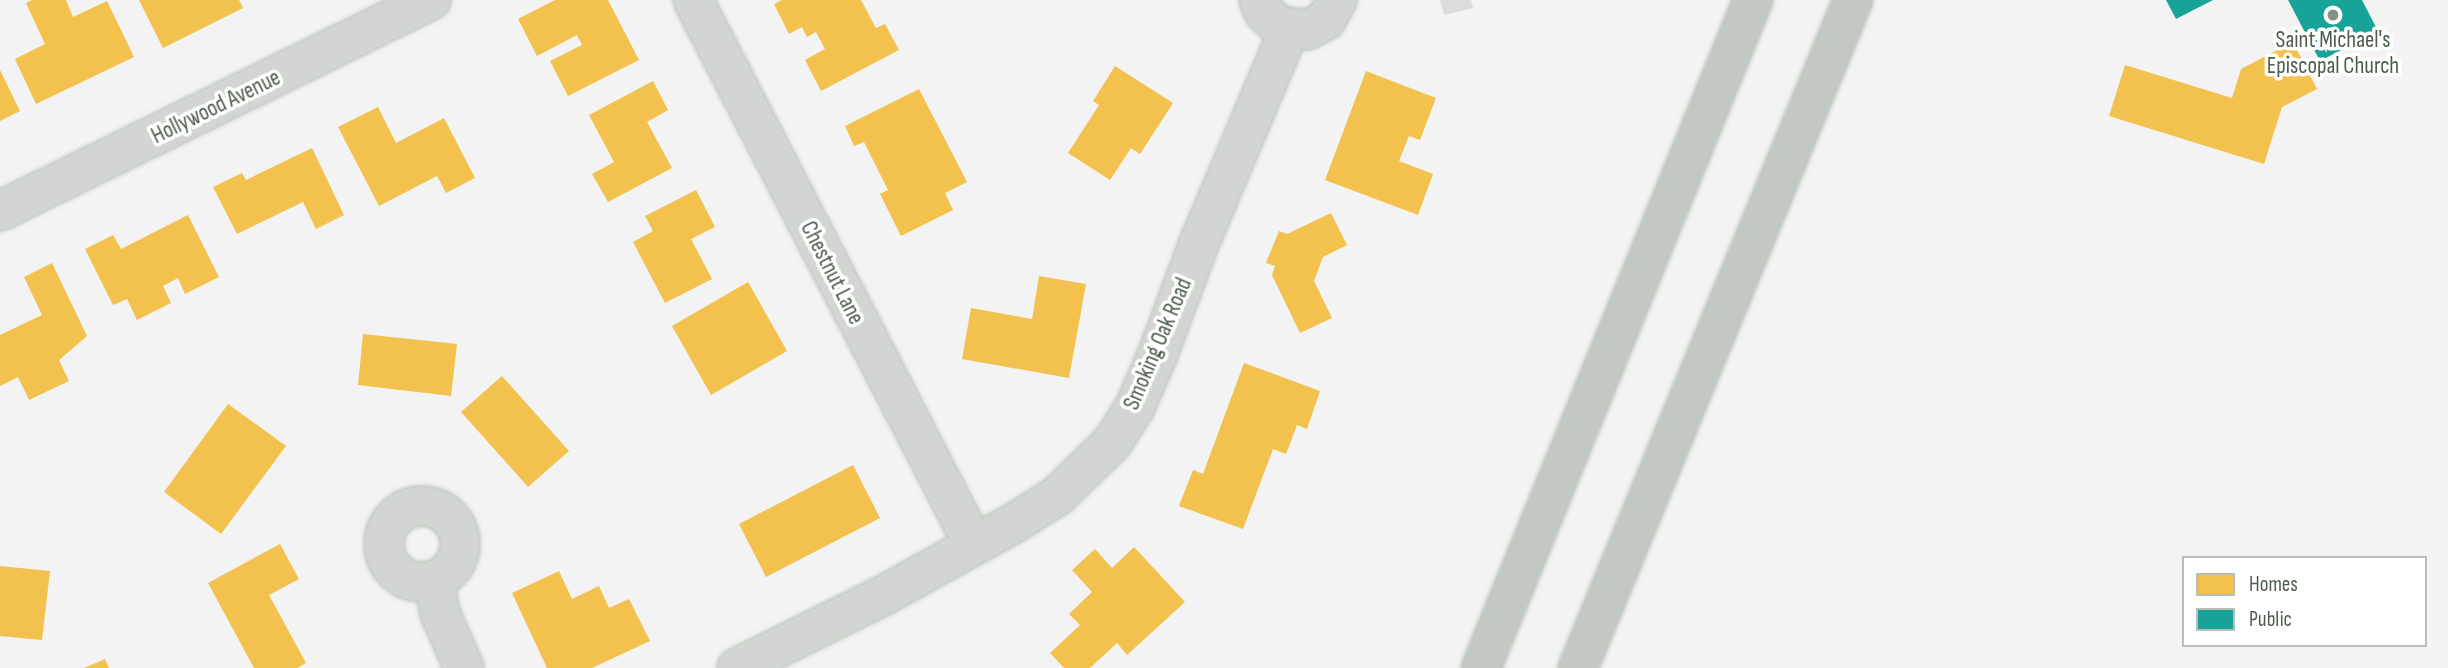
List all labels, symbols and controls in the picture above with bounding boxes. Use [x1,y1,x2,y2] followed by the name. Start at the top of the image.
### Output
[2325,7,2341,23] marker: Saint Michael's Episcopal Church
[2267,26,2399,80] place label: Saint Michael's Episcopal Church
[147,64,285,150] street label: Hollywood Avenue
[794,217,870,329] street label: Chestnut Lane
[1118,274,1198,414] street label: Smoking Oak Road
[2182,556,2427,647] legend
[2249,572,2298,597] text: Homes
[2249,607,2292,632] text: Public

